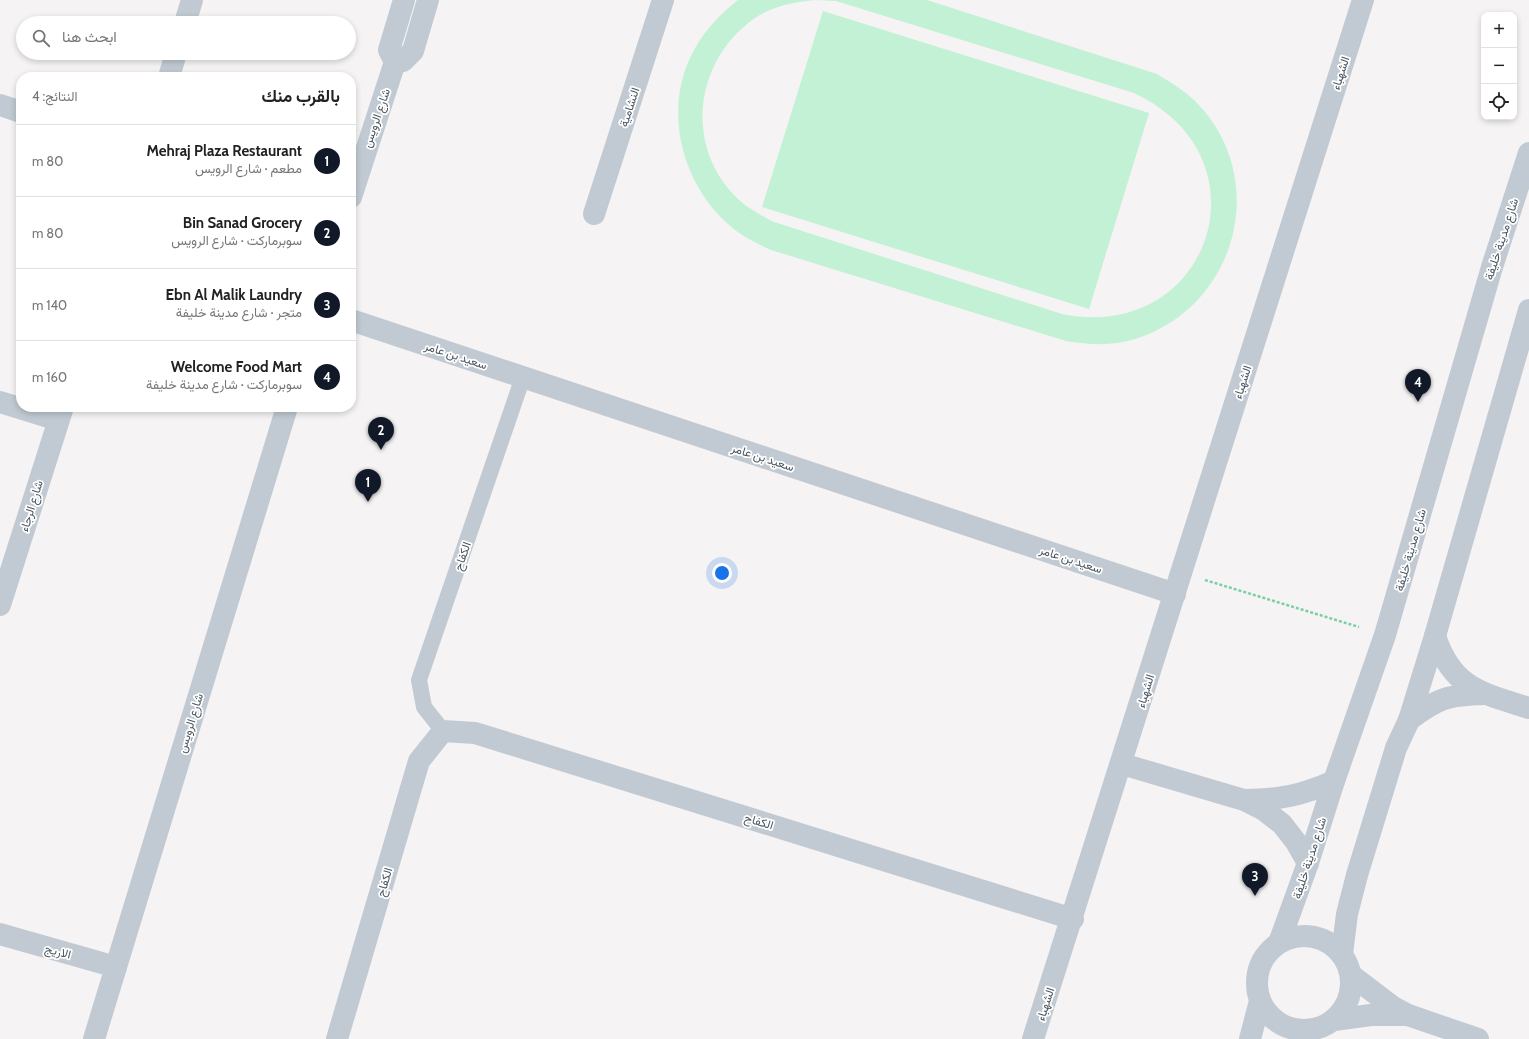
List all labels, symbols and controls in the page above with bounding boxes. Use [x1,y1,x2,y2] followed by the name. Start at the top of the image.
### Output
[1481,12,1517,120] map controls
[1481,12,1517,48] button: +
[16,16,356,60] search box
[30,27,52,49] icon: search
[62,28,117,46] text: ابحث هنا
[1481,48,1517,84] button: −
[1328,54,1353,92] street label: الشهباء
[1481,84,1517,120] button: locate
[616,85,642,129] street label: النشامية
[262,86,340,106] text: بالقرب منك
[359,87,395,150] street label: شارع الرويس
[32,88,78,104] text: النتائج: 4
[146,142,302,160] text: Mehraj Plaza Restaurant
[32,153,63,169] text: 80 m
[325,153,329,169] text: 1
[195,160,302,176] text: مطعم · شارع الرويس
[1481,196,1523,282] street label: شارع مدينة خليفة
[183,214,302,232] text: Bin Sanad Grocery
[32,225,63,241] text: 80 m
[324,225,330,241] text: 2
[171,232,302,248] text: سوبرماركت · شارع الرويس
[166,286,302,304] text: Ebn Al Malik Laundry
[32,297,67,313] text: 140 m
[324,297,331,313] text: 3
[176,304,302,320] text: متجر · شارع مدينة خليفة
[421,338,489,373] street label: سعيد بن عامر
[171,358,302,376] text: Welcome Food Mart
[1230,363,1255,401] street label: الشهباء
[32,369,67,385] text: 160 m
[323,369,331,385] text: 4
[1405,369,1431,402] pin: 4
[146,376,302,392] text: سوبرماركت · شارع مدينة خليفة
[368,417,394,450] pin: 2
[728,440,796,475] street label: سعيد بن عامر
[355,469,381,502] pin: 1
[16,479,48,534] street label: شارع الرجاء
[1391,507,1431,593] street label: شارع مدينة خليفة
[450,540,476,573] street label: الكفاح
[1036,542,1104,577] street label: سعيد بن عامر
[712,563,732,583] your location
[1133,672,1158,710] street label: الشهباء
[174,691,208,755] street label: شارع الرويس
[742,810,775,834] street label: الكفاح
[1289,815,1331,901] street label: شارع مدينة خليفة
[1242,863,1268,896] pin: 3
[373,866,397,899] street label: الكفاح
[43,940,73,964] street label: الاريج
[1033,985,1058,1023] street label: الشهباء

